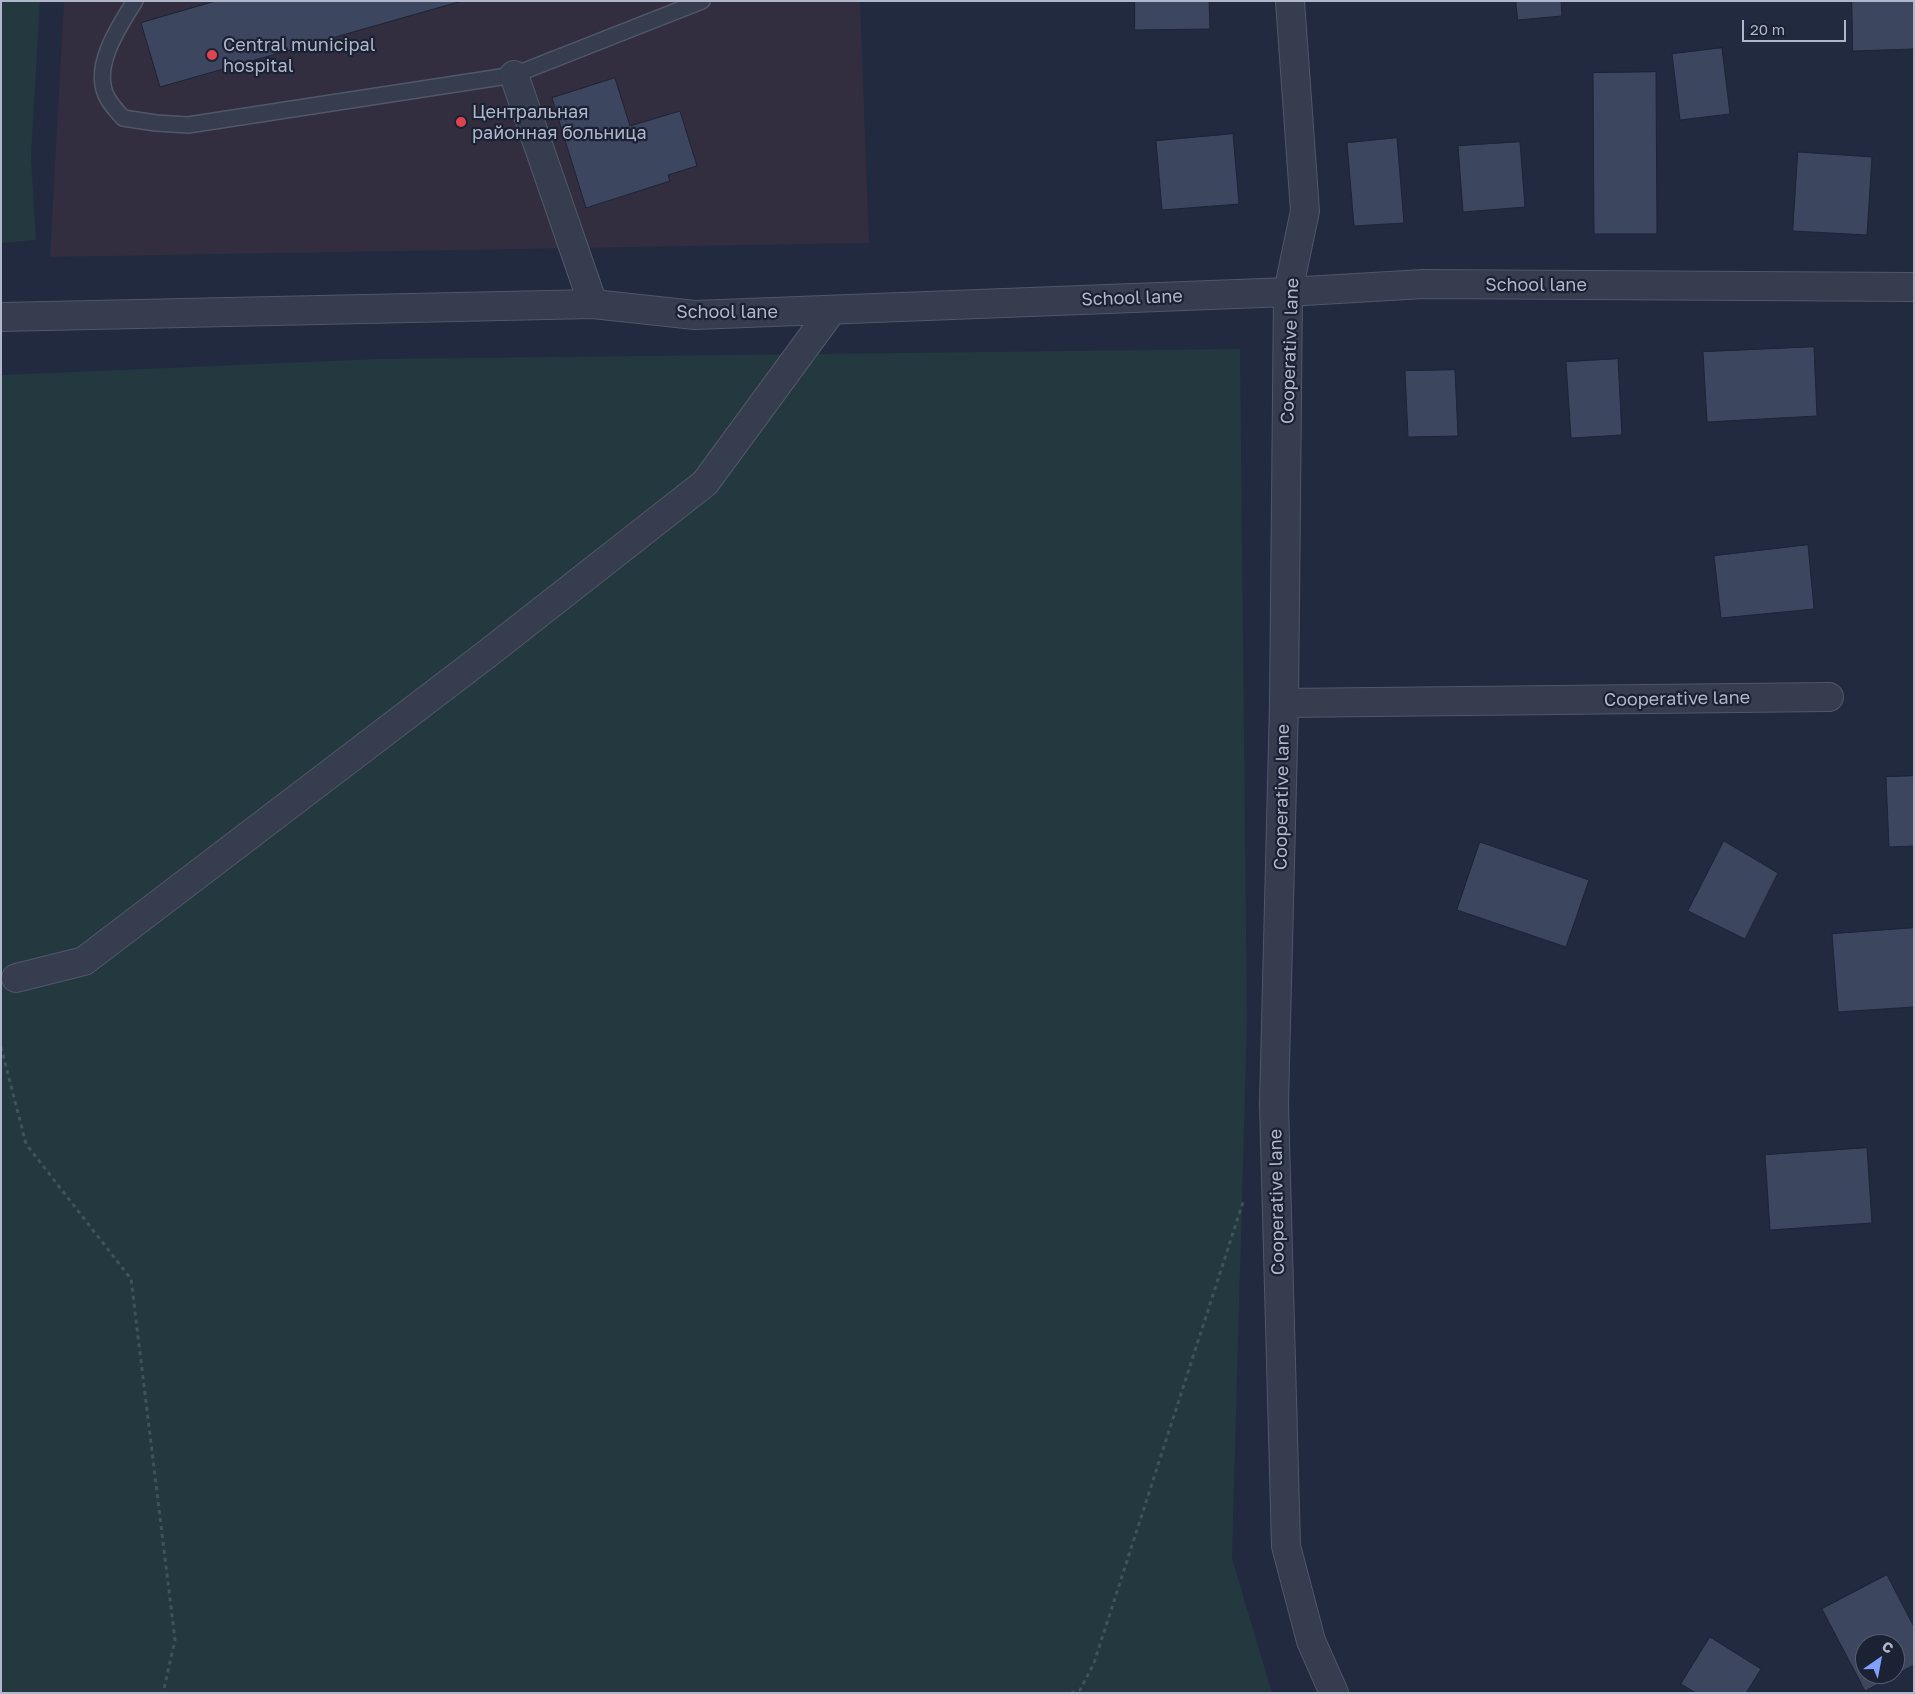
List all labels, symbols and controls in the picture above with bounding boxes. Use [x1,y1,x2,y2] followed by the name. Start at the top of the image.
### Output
[1745,10,1849,42] scale bar
[1750,20,1785,38] text: 20 m
[223,34,375,76] place label: Central municipal hospital
[205,48,219,62] marker: Central municipal hospital
[472,101,647,144] place label: Центральная районная больница
[454,115,468,129] marker: Центральная районная больница
[1485,274,1587,296] street label: School lane
[1277,278,1303,424] street label: Cooperative lane
[1081,285,1183,311] street label: School lane
[676,301,778,323] street label: School lane
[1604,687,1750,711] street label: Cooperative lane
[1270,724,1294,870] street label: Cooperative lane
[1265,1129,1289,1275] street label: Cooperative lane
[1855,1634,1905,1684] north arrow
[1879,1637,1897,1657] text: С

